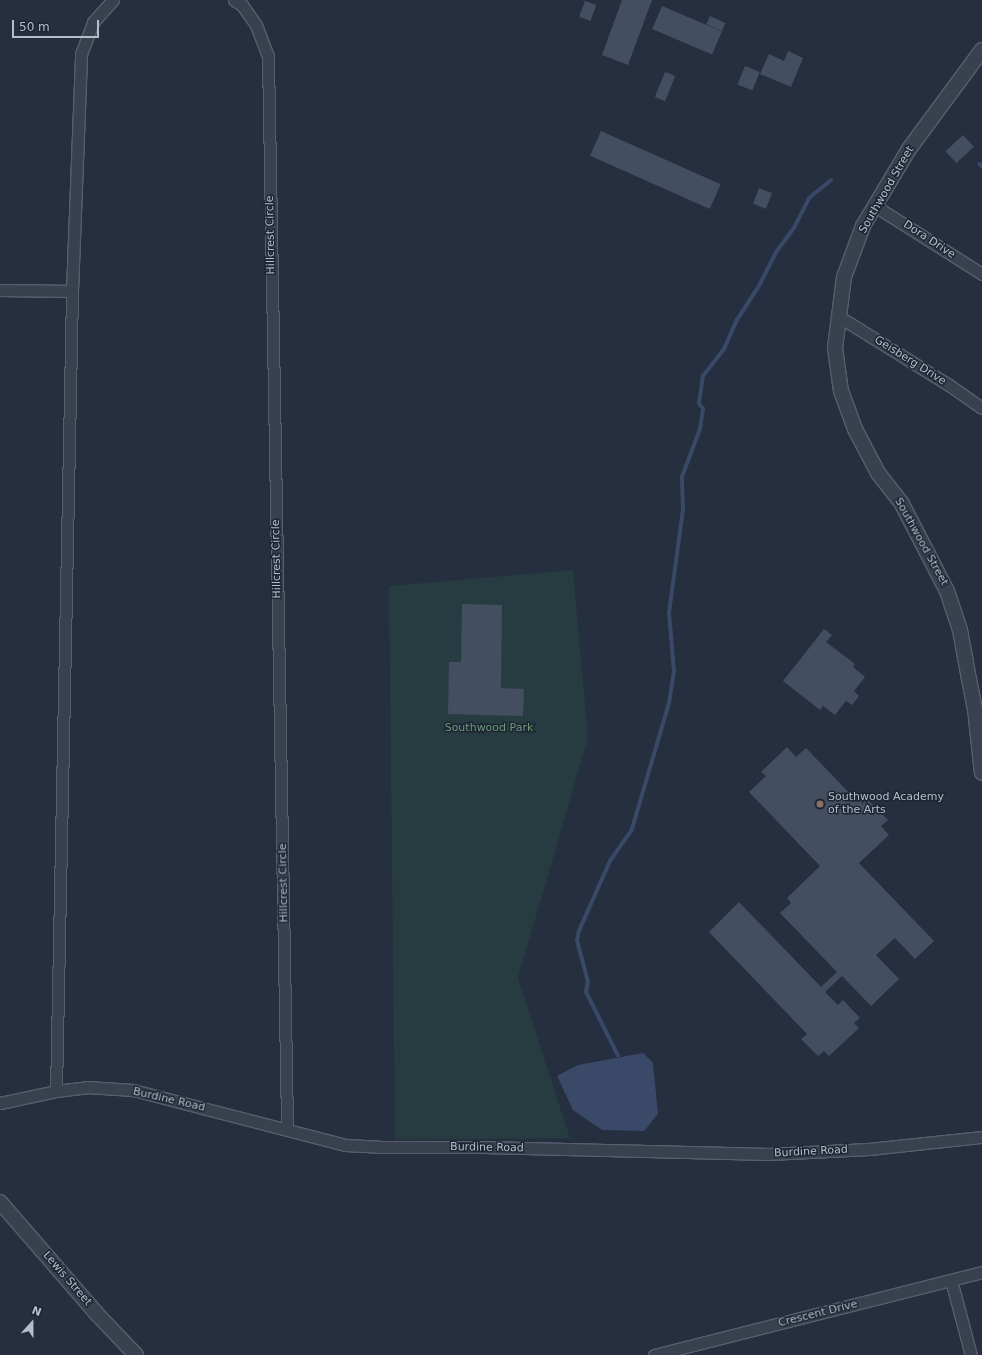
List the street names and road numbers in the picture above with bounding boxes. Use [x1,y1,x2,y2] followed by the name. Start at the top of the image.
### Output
[857,144,917,236] street label: Southwood Street
[264,195,278,275] street label: Hillcrest Circle
[901,218,957,262] street label: Dora Drive
[872,334,948,388] street label: Geisberg Drive
[891,496,951,588] street label: Southwood Street
[270,519,284,599] street label: Hillcrest Circle
[277,843,291,923] street label: Hillcrest Circle
[132,1085,206,1115] street label: Burdine Road
[450,1141,524,1155] street label: Burdine Road
[774,1143,848,1161] street label: Burdine Road
[40,1249,94,1309] street label: Lewis Street
[777,1298,859,1330] street label: Crescent Drive

